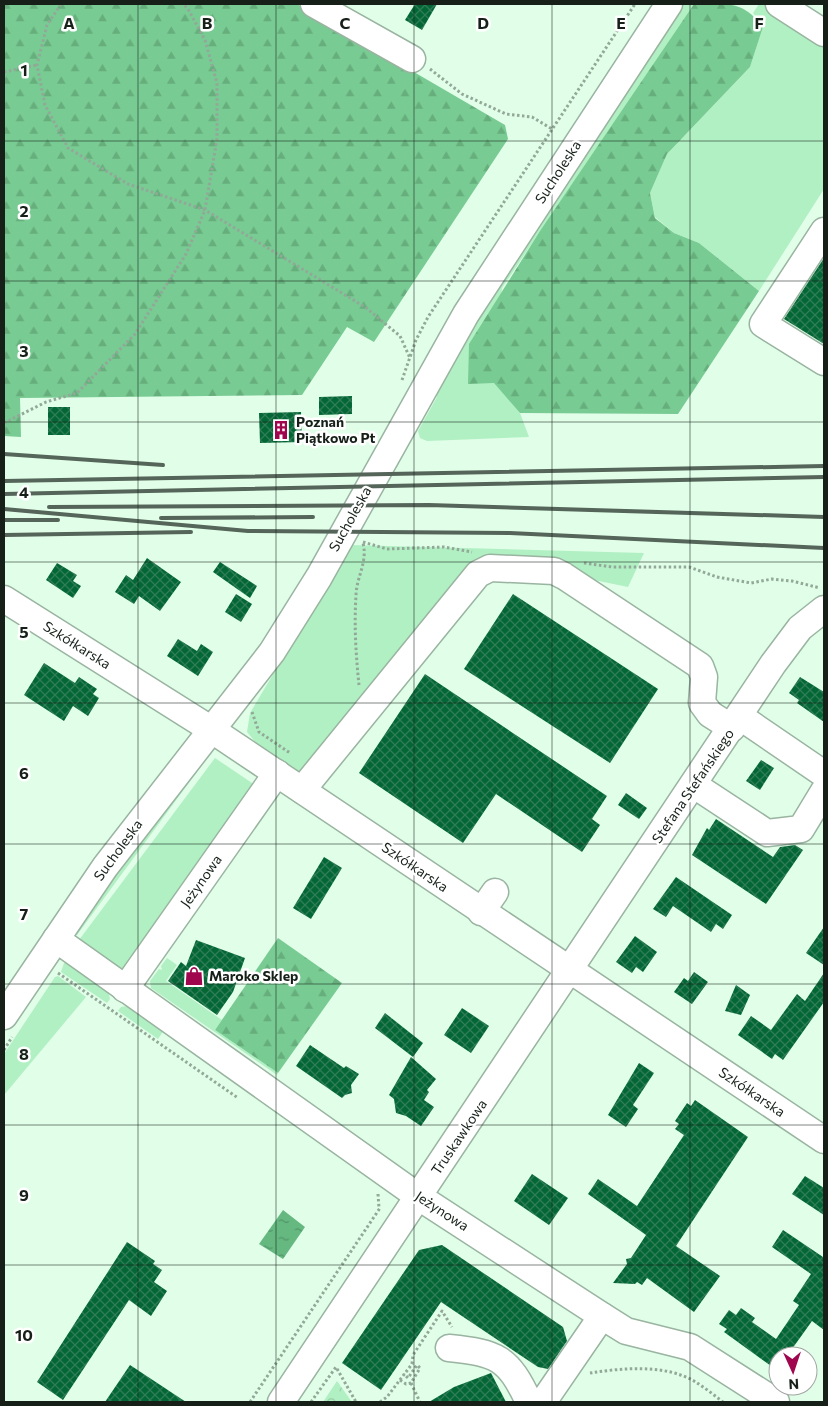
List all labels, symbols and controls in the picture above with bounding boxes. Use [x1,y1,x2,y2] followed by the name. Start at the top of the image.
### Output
[63,13,75,32] text: A
[202,13,213,32] text: B
[340,13,351,32] text: C
[477,13,489,32] text: D
[616,13,626,32] text: E
[754,13,764,32] text: F
[20,60,28,79] text: 1
[531,137,584,206] street label: Sucholeska
[19,201,29,220] text: 2
[19,341,29,360] text: 3
[296,413,375,446] place label: Poznań Piątkowo Pt
[270,419,292,441] building icon: Poznań Piątkowo Pt
[19,482,29,501] text: 4
[325,483,374,554] street label: Sucholeska
[40,617,114,672] street label: Szkółkarska
[19,622,29,641] text: 5
[648,725,737,846] street label: Stefana Stefańskiego
[19,763,29,782] text: 6
[90,816,146,884] street label: Sucholeska
[379,838,452,895] street label: Szkółkarska
[176,851,225,910] street label: Jeżynowa
[20,904,29,923] text: 7
[183,965,205,987] shop icon: Maroko Sklep
[209,967,298,984] place label: Maroko Sklep
[19,1044,29,1063] text: 8
[716,1063,789,1120] street label: Szkółkarska
[427,1096,490,1178] street label: Truskawkowa
[19,1185,29,1204] text: 9
[412,1187,472,1234] street label: Jeżynowa
[15,1325,33,1344] text: 10
[768,1346,818,1396] north arrow
[788,1376,799,1393] text: N

